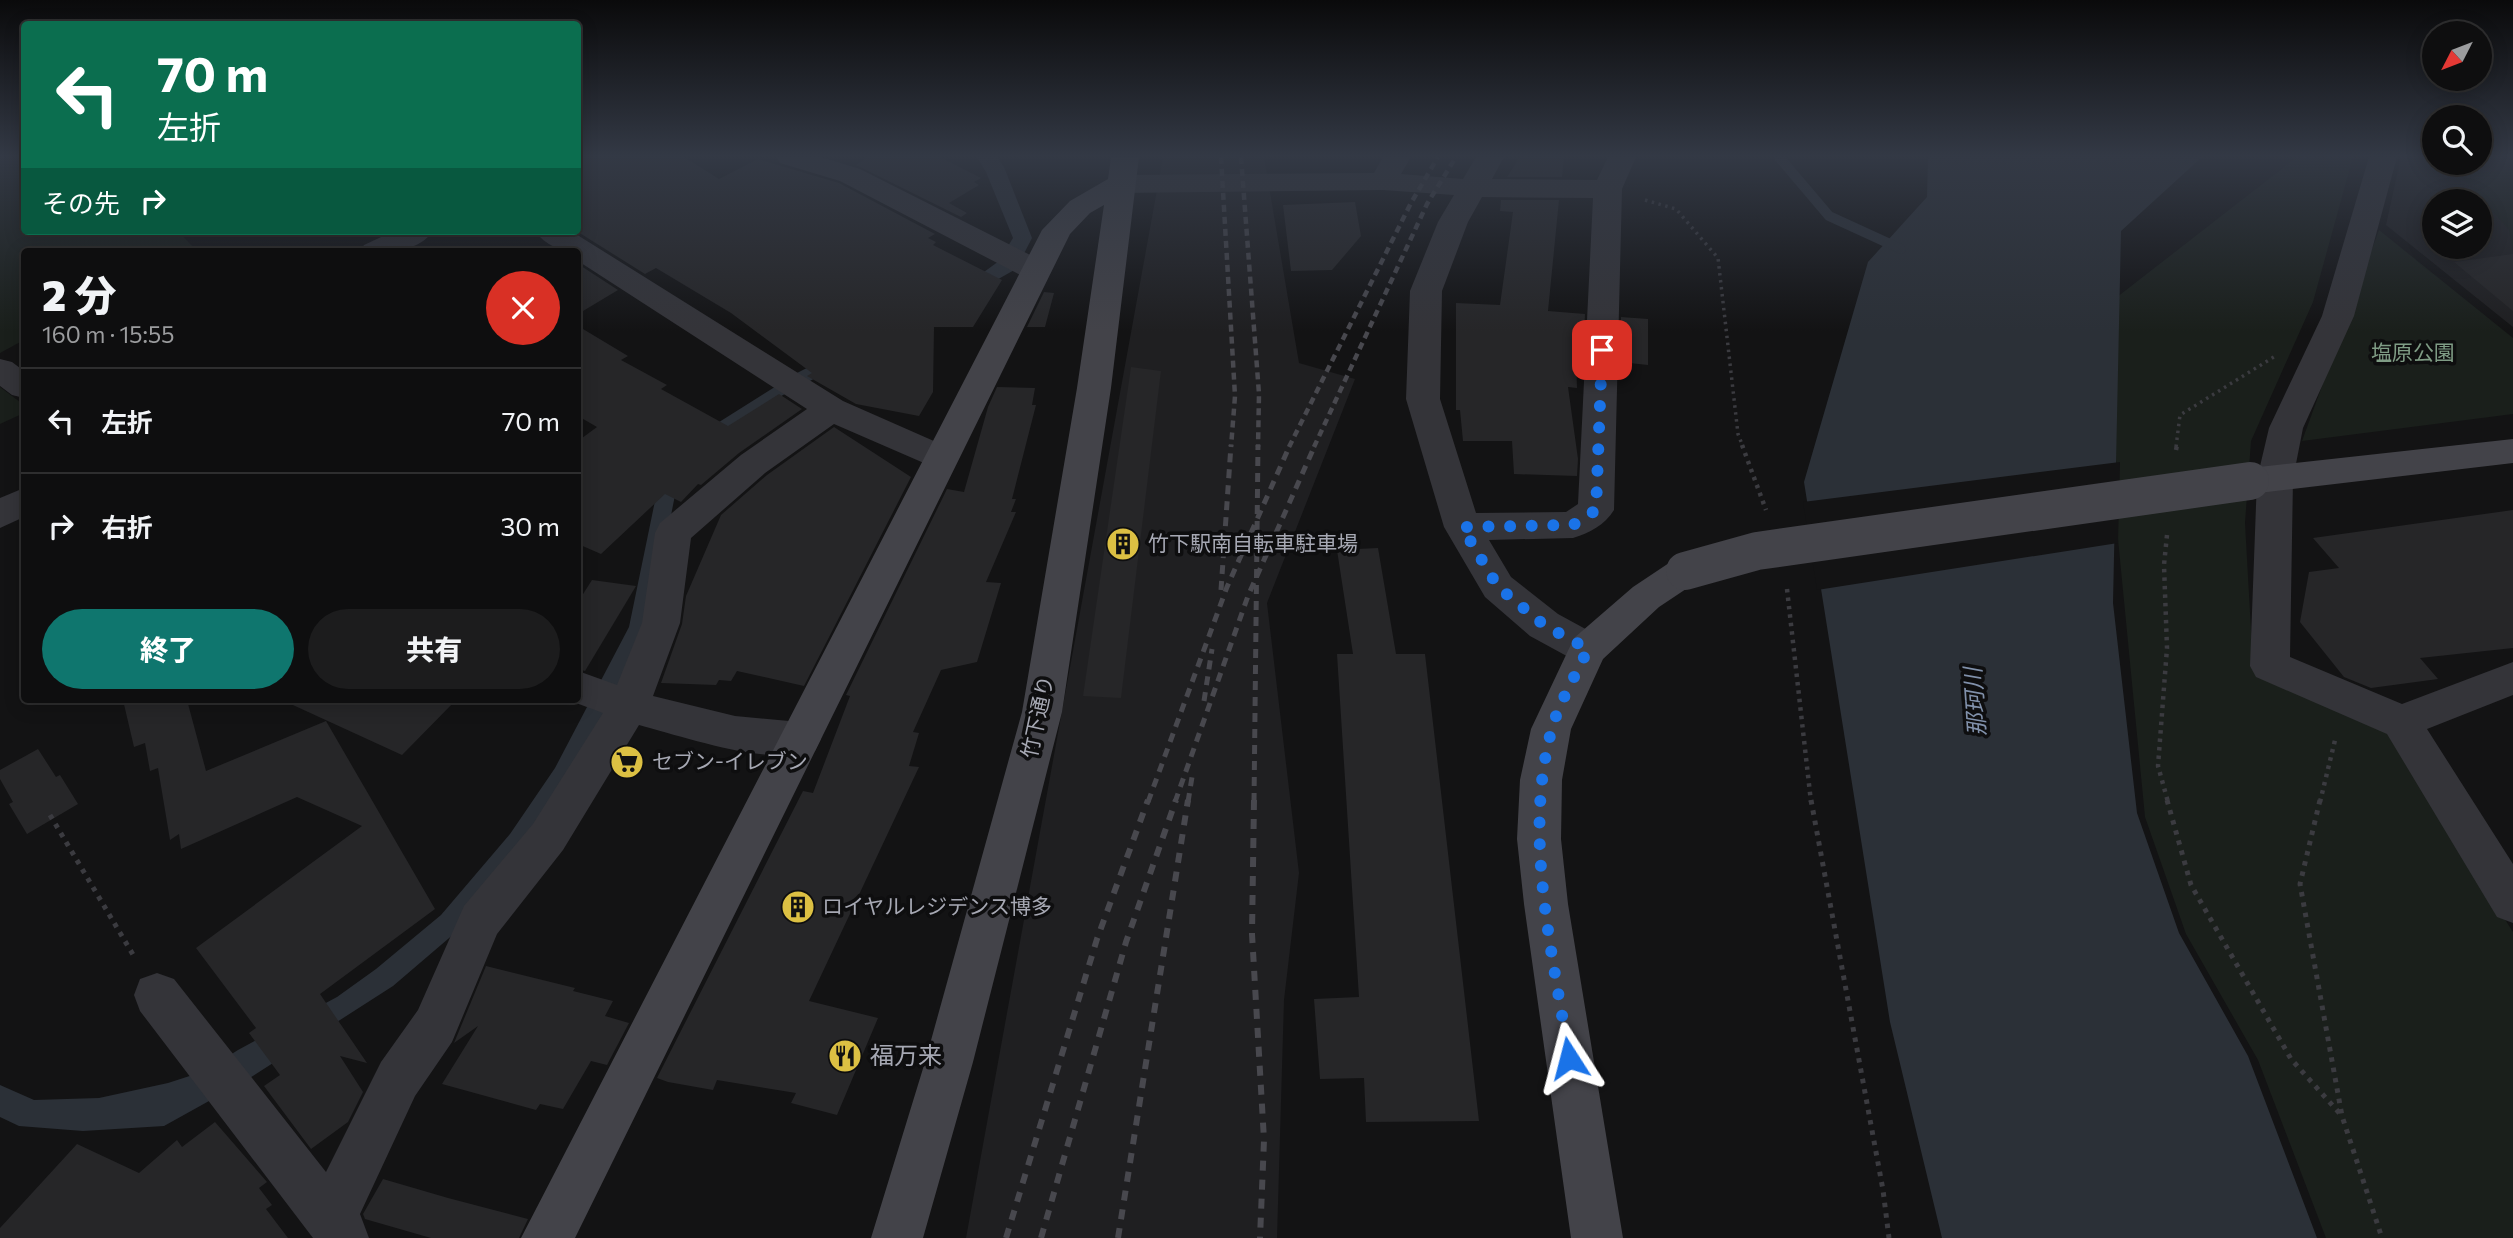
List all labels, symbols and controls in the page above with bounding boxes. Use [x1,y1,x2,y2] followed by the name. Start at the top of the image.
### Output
[2422,21,2492,91] north arrow
[2422,21,2492,259] map controls
[157,42,268,102] text: 70 m
[42,49,133,140] icon: left
[2422,105,2492,175] button: search
[157,106,221,146] text: 左折
[134,182,172,220] icon: right
[42,187,120,218] text: その先
[2422,189,2492,259] button: layers
[42,268,116,320] text: 2 分
[486,271,560,345] button: close
[42,320,174,348] text: 160 m · 15:55
[1572,320,1632,380] pin
[1583,331,1621,369] icon: arrive
[2371,339,2455,364] park label: 塩原公園
[42,402,80,440] icon: left
[502,405,560,436] text: 70 m
[101,406,153,437] text: 左折
[42,507,80,545] icon: right
[501,510,560,541] text: 30 m
[101,511,153,542] text: 右折
[1104,525,1142,563] building icon: 竹下駅南自転車駐車場
[1148,530,1358,555] place label: 竹下駅南自転車駐車場
[42,609,294,689] button: 終了
[308,609,560,689] button: 共有
[1957,664,1990,737] water label: 那珂川
[1016,673,1057,760] street label: 竹下通り
[608,743,646,781] supermarket icon: セブン-イレブン
[652,748,808,773] place label: セブン-イレブン
[779,888,817,926] building icon: ロイヤルレジデンス博多
[822,893,1052,918] place label: ロイヤルレジデンス博多
[1532,1021,1606,1095] position arrow
[826,1037,864,1075] restaurant icon: 福万来
[870,1040,942,1069] place label: 福万来

